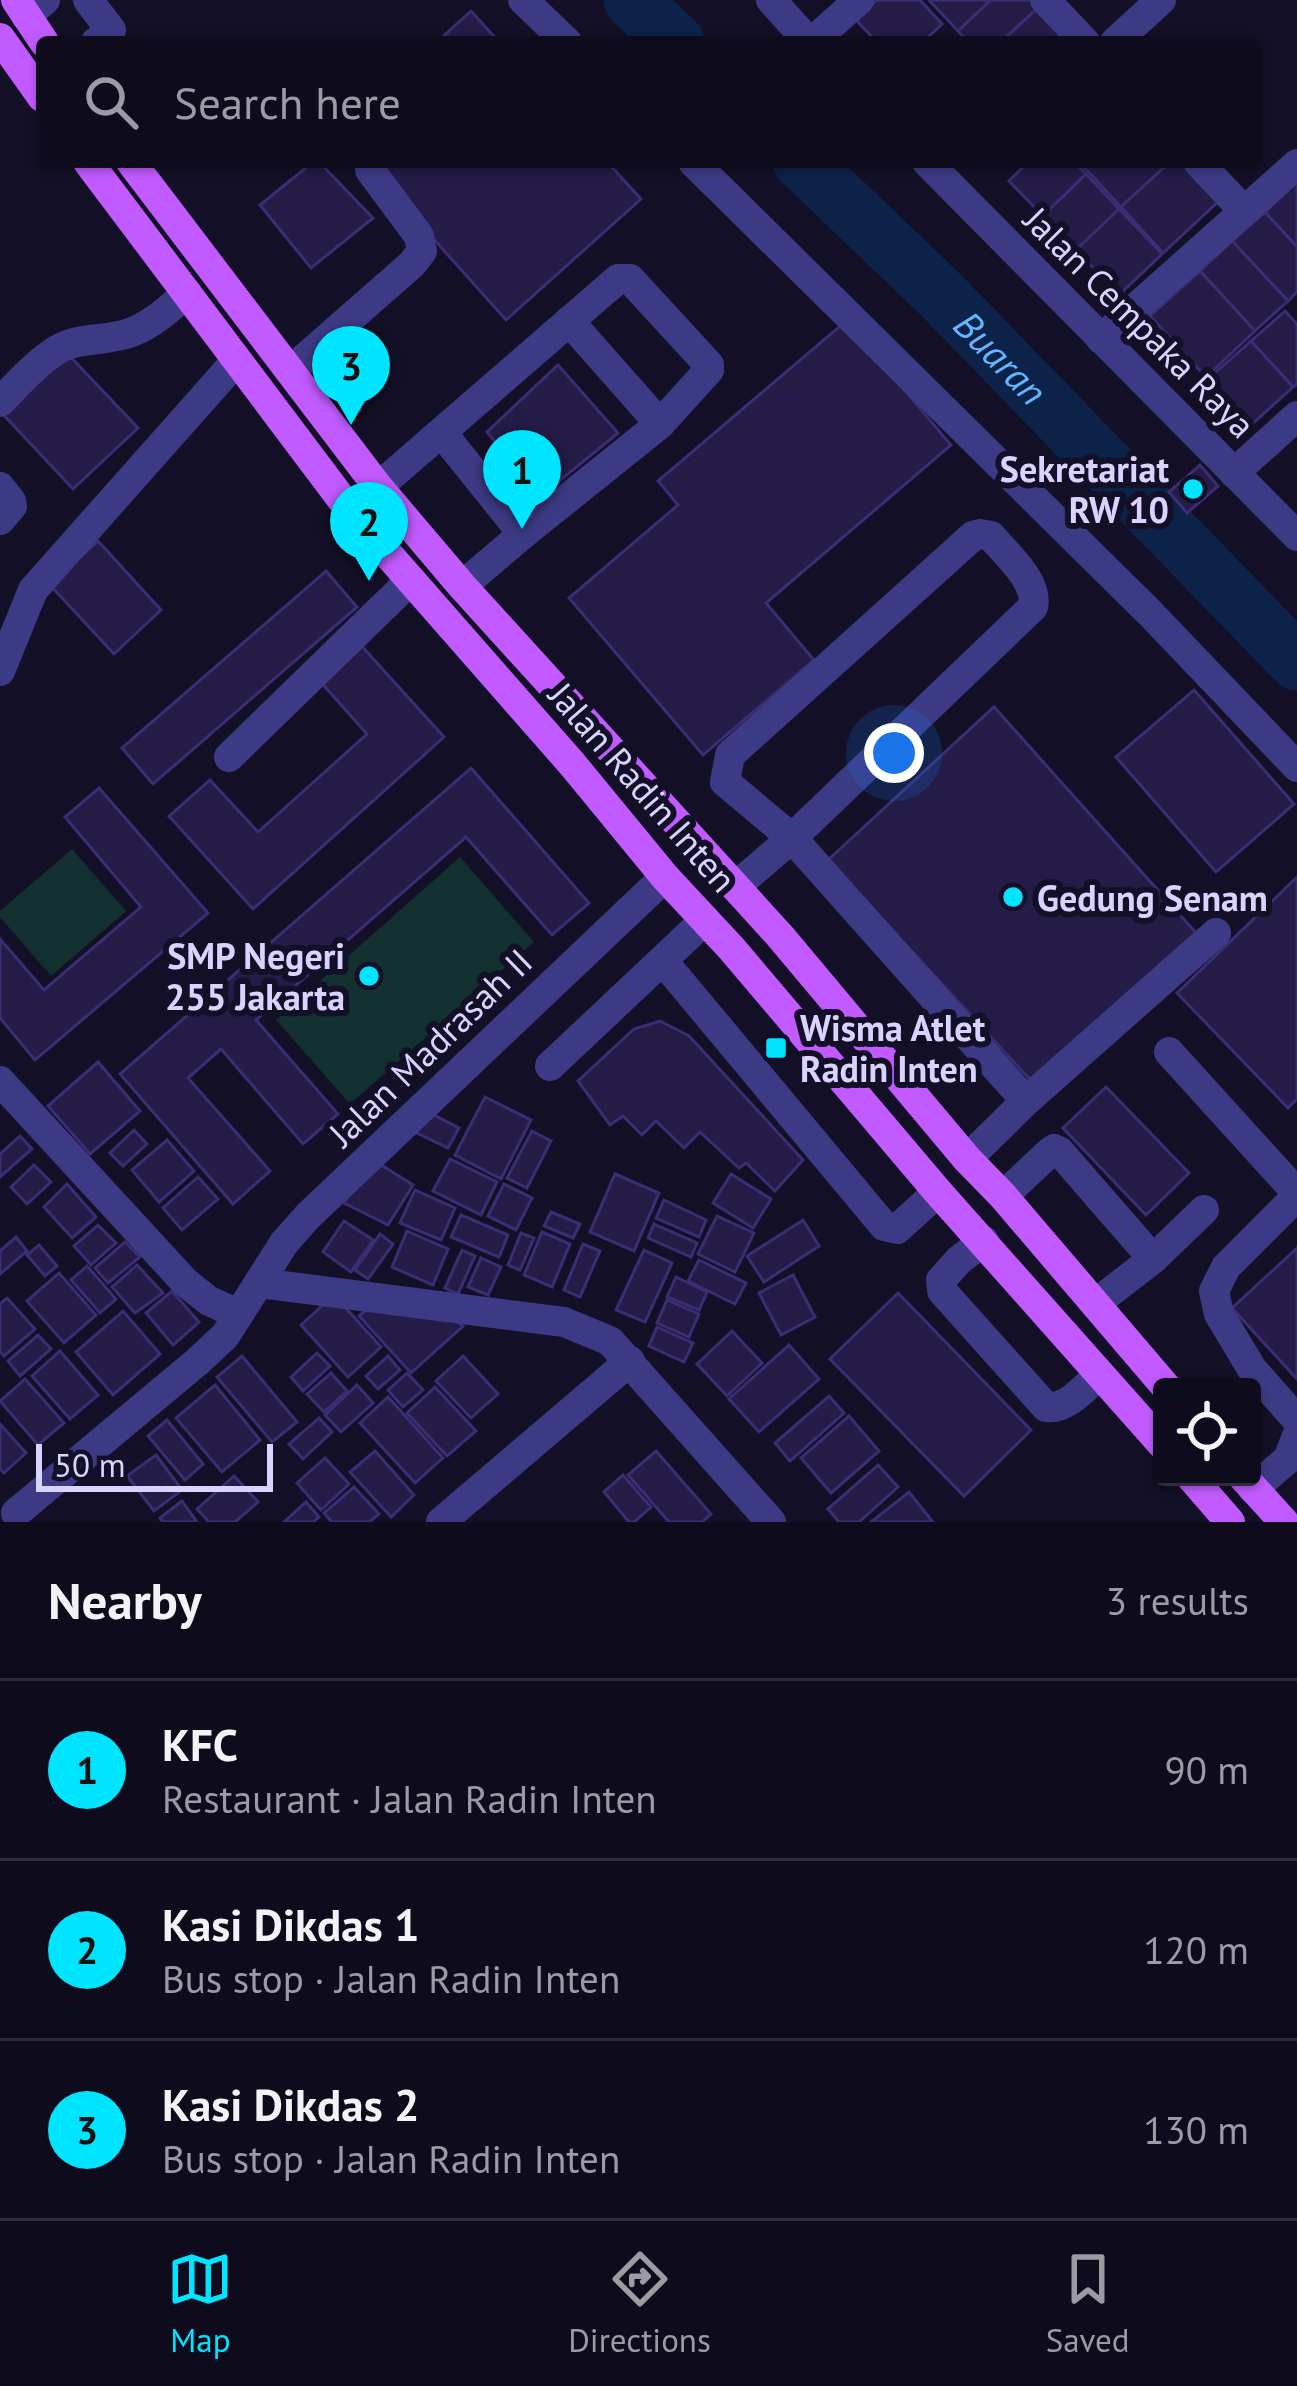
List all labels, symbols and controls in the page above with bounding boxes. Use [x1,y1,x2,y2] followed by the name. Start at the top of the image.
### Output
[36,36,1261,168] search box
[78,69,144,135] icon: search
[174,73,401,131] text: Search here
[1013,195,1266,448] street label: Jalan Cempaka Raya
[944,299,1059,415] water label: Buaran
[312,326,390,425] pin: 3
[483,430,561,529] pin: 1
[1000,445,1169,533] place label: Sekretariat RW 10
[1180,476,1206,502] marker: Sekretariat RW 10
[330,482,408,581] pin: 2
[538,671,747,902] street label: Jalan Radin Inten
[864,723,924,783] your location
[1037,874,1268,921] place label: Gedung Senam
[1000,884,1026,910] marker: Gedung Senam
[165,932,345,1020] place label: SMP Negeri 255 Jakarta
[317,938,542,1157] street label: Jalan Madrasah II
[356,963,382,989] marker: SMP Negeri 255 Jakarta
[800,1004,986,1092] place label: Wisma Atlet Radin Inten
[763,1035,789,1061] marker: Wisma Atlet Radin Inten
[1153,1378,1261,1486] map controls
[1153,1378,1261,1486] button: locate
[36,1438,273,1491] scale bar
[54,1443,126,1486] text: 50 m
[48,1567,202,1633] text: Nearby
[1106,1575,1249,1626] text: 3 results
[162,1715,238,1773] text: KFC
[76,1744,98,1795] text: 1
[1164,1744,1249,1795] text: 90 m
[162,1773,657,1824] text: Restaurant · Jalan Radin Inten
[162,1895,420,1953] text: Kasi Dikdas 1
[76,1924,98,1975] text: 2
[1143,1924,1249,1975] text: 120 m
[162,1953,620,2004] text: Bus stop · Jalan Radin Inten
[162,2075,420,2133] text: Kasi Dikdas 2
[76,2104,98,2155] text: 3
[1143,2104,1249,2155] text: 130 m
[162,2133,620,2184] text: Bus stop · Jalan Radin Inten
[167,2246,233,2361] tab: Map
[568,2246,711,2361] tab: Directions
[1046,2246,1130,2361] tab: Saved

